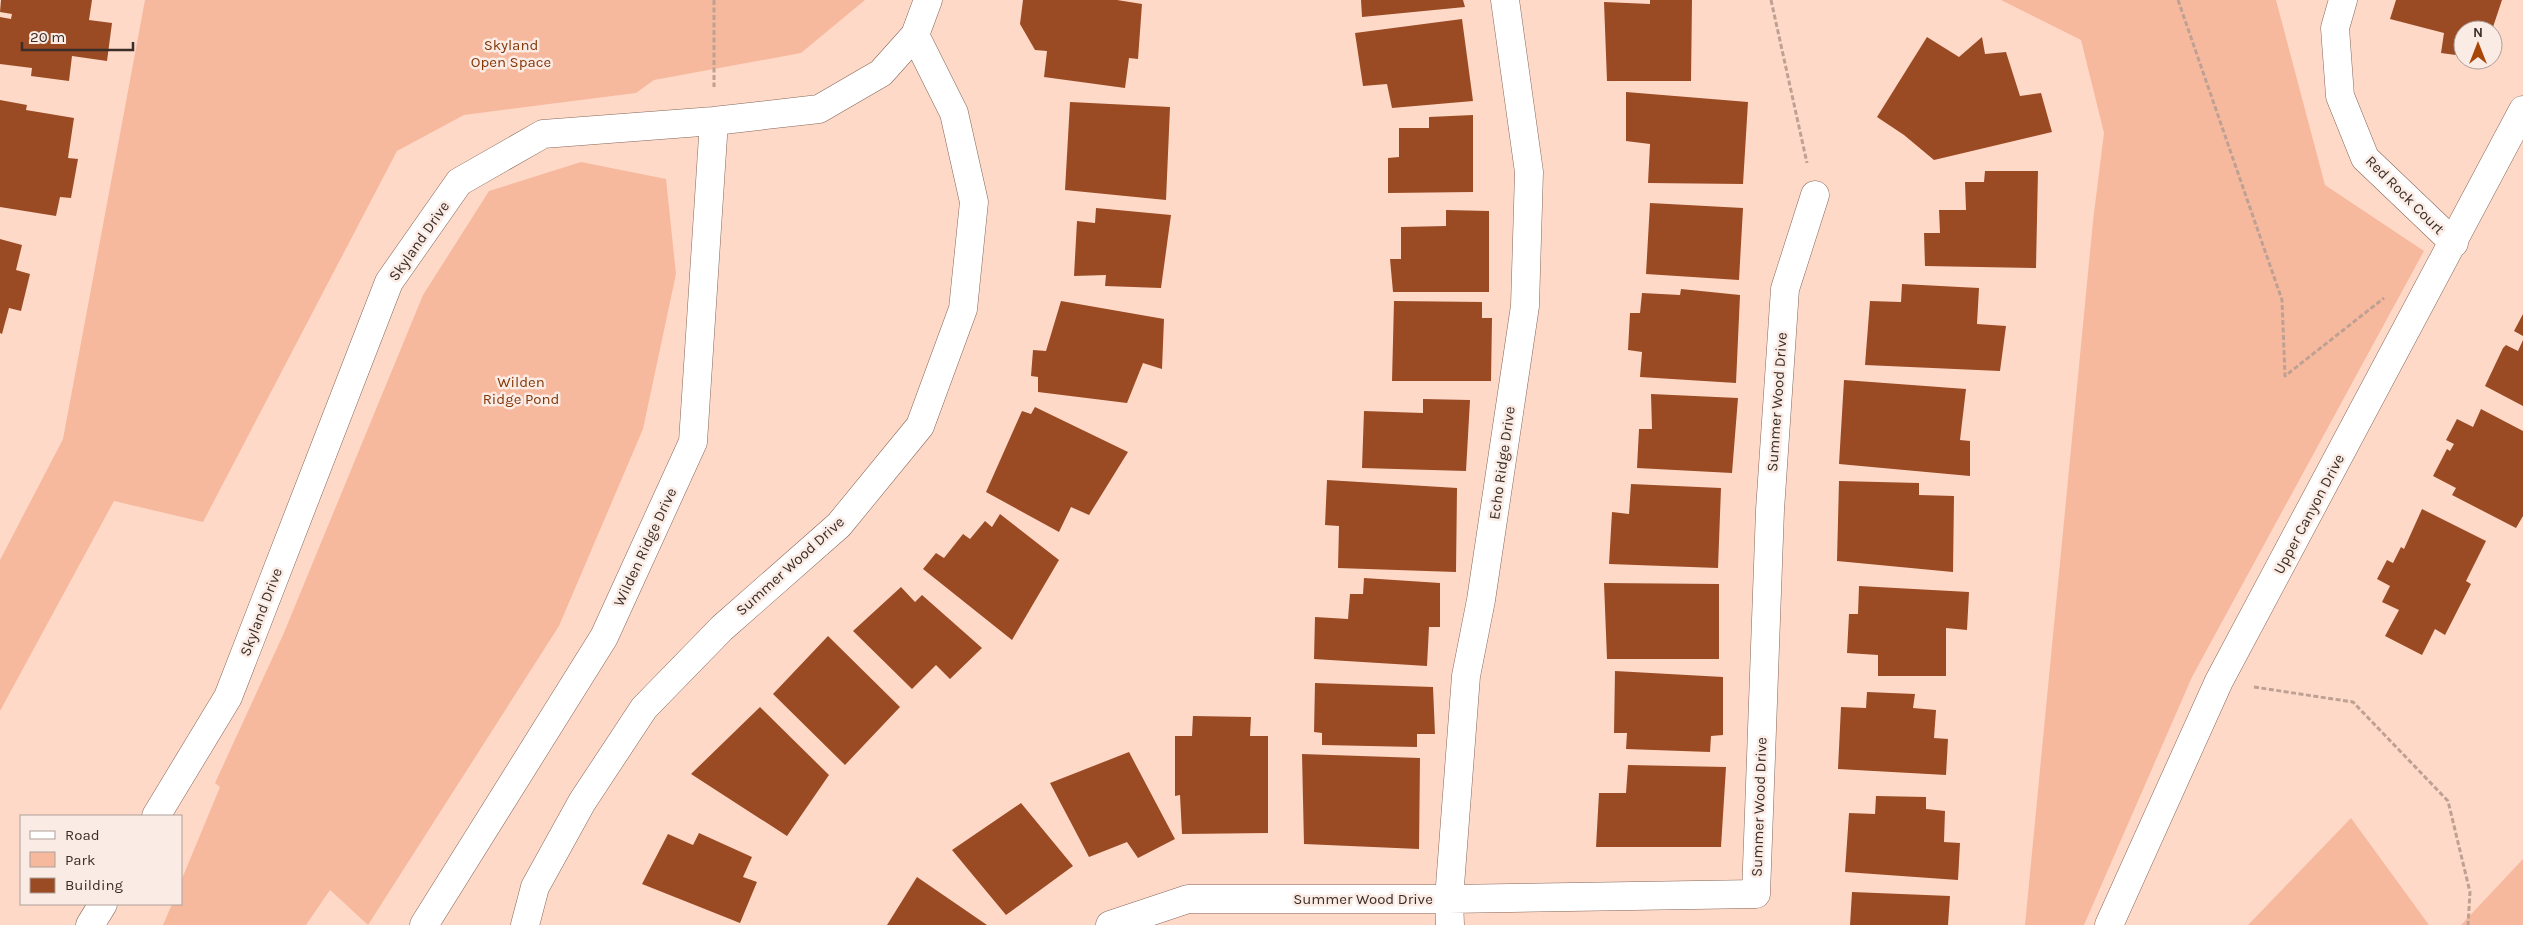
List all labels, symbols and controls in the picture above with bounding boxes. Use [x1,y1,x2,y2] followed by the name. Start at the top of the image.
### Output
[22,20,134,52] scale bar
[2453,20,2503,70] north arrow
[2473,24,2483,41] text: N
[30,28,65,46] text: 20 m
[471,36,551,71] park label: Skyland Open Space
[2362,152,2448,238] street label: Red Rock Court
[385,198,453,284] street label: Skyland Drive
[1763,332,1791,472] street label: Summer Wood Drive
[483,373,559,408] park label: Wilden Ridge Pond
[1485,405,1519,521] street label: Echo Ridge Drive
[2270,451,2348,577] street label: Upper Canyon Drive
[610,485,680,609] street label: Wilden Ridge Drive
[732,513,848,619] street label: Summer Wood Drive
[236,565,286,659] street label: Skyland Drive
[1748,737,1770,877] street label: Summer Wood Drive
[20,815,182,905] legend
[65,826,100,844] text: Road
[65,851,95,869] text: Park
[65,876,123,894] text: Building
[1293,890,1433,908] street label: Summer Wood Drive

